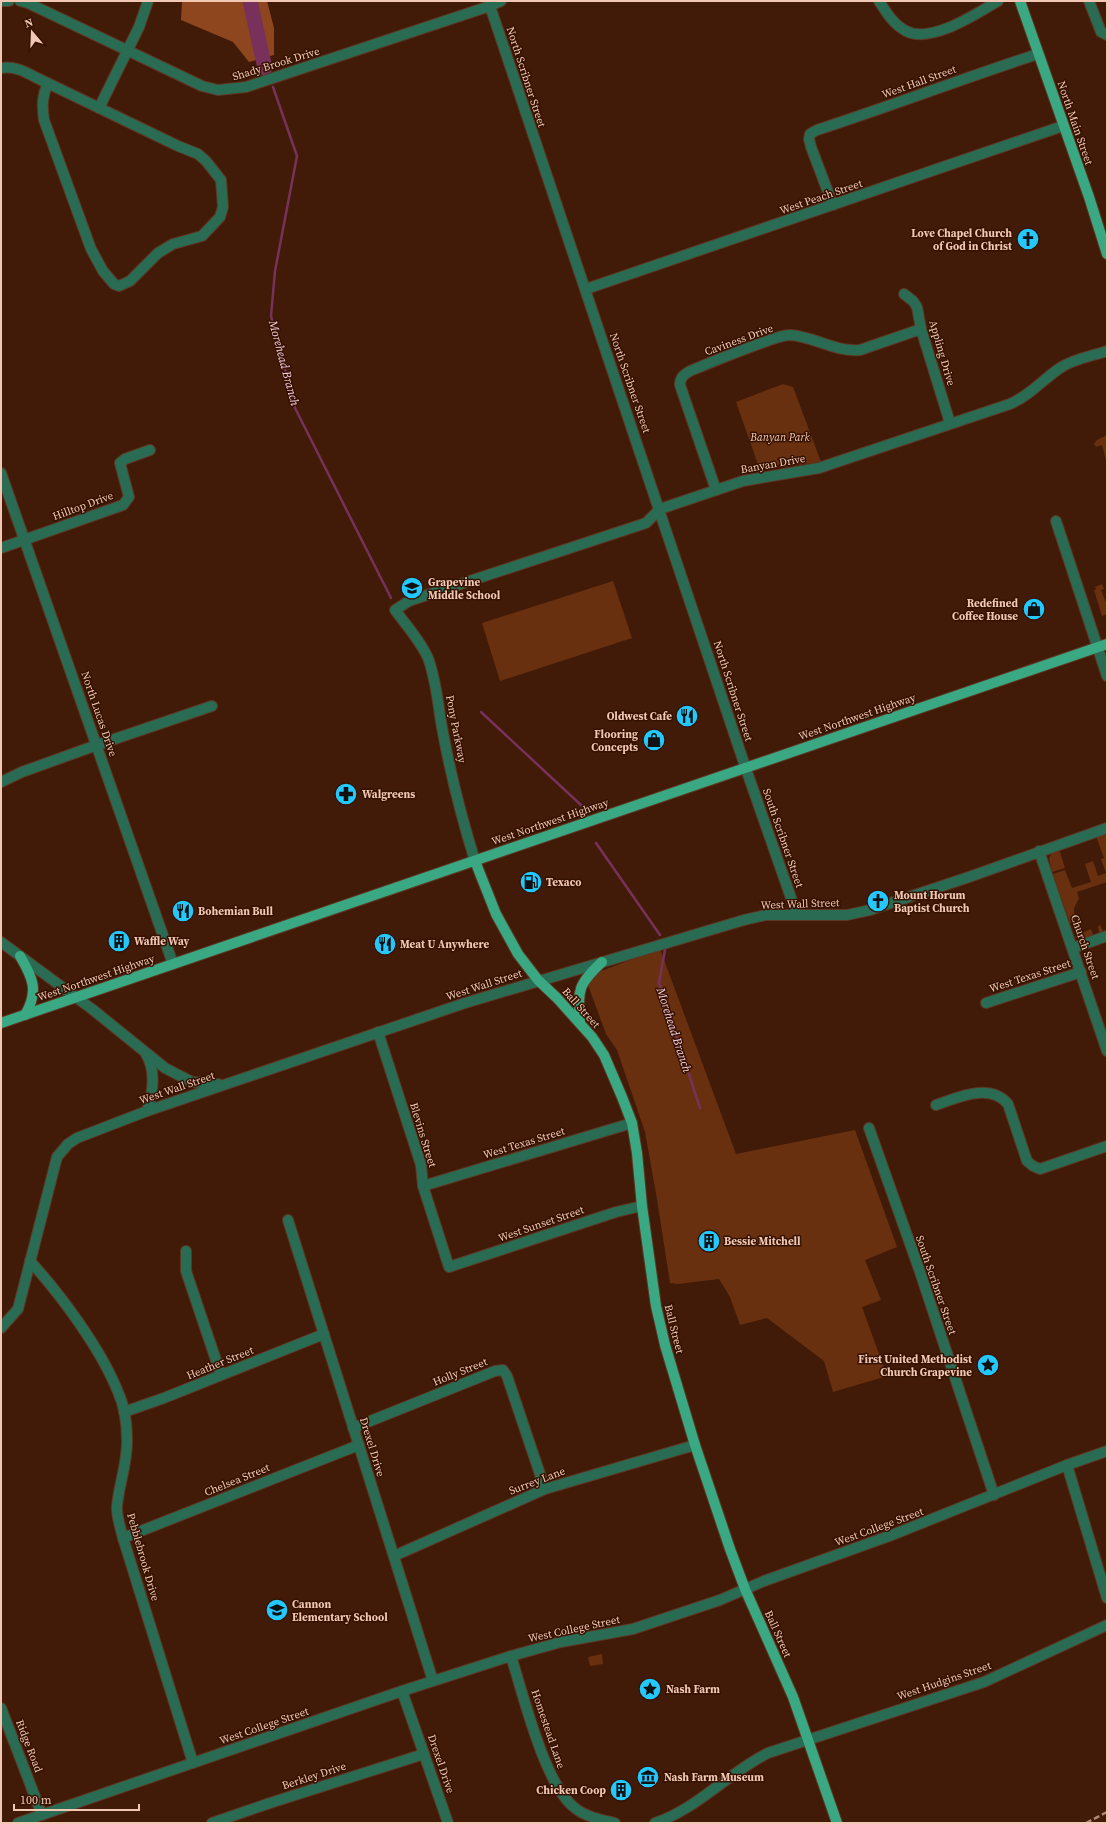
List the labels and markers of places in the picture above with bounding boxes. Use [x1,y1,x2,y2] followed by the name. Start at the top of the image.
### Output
[911,226,1013,254] place label: Love Chapel Church of God in Christ
[1015,226,1041,252] church icon: Love Chapel Church of God in Christ
[399,575,425,601] school or university icon: Grapevine Middle School
[428,575,501,603] place label: Grapevine Middle School
[952,596,1018,624] place label: Redefined Coffee House
[1021,596,1047,622] shop icon: Redefined Coffee House
[674,703,700,729] restaurant icon: Oldwest Cafe
[607,709,672,724] place label: Oldwest Cafe
[591,727,638,755] place label: Flooring Concepts
[641,727,667,753] shop icon: Flooring Concepts
[333,781,359,807] pharmacy icon: Walgreens
[362,787,415,802] place label: Walgreens
[518,869,544,895] fuel station icon: Texaco
[546,875,581,890] place label: Texaco
[865,888,891,914] church icon: Mount Horum Baptist Church
[894,888,970,916] place label: Mount Horum Baptist Church
[170,898,196,924] restaurant icon: Bohemian Bull
[198,904,274,919] place label: Bohemian Bull
[106,928,132,954] building icon: Waffle Way
[372,931,398,957] restaurant icon: Meat U Anywhere
[134,934,190,949] place label: Waffle Way
[400,937,489,952] place label: Meat U Anywhere
[696,1228,722,1254] building icon: Bessie Mitchell
[724,1234,801,1249] place label: Bessie Mitchell
[858,1352,973,1380] place label: First United Methodist Church Grapevine
[975,1352,1001,1378] place icon: First United Methodist Church Grapevine
[264,1597,290,1623] school or university icon: Cannon Elementary School
[292,1597,388,1625] place label: Cannon Elementary School
[637,1676,663,1702] place icon: Nash Farm
[666,1682,720,1697] place label: Nash Farm
[635,1764,661,1790] museum icon: Nash Farm Museum
[664,1770,764,1785] place label: Nash Farm Museum
[608,1777,634,1803] building icon: Chicken Coop
[536,1783,606,1798] place label: Chicken Coop

